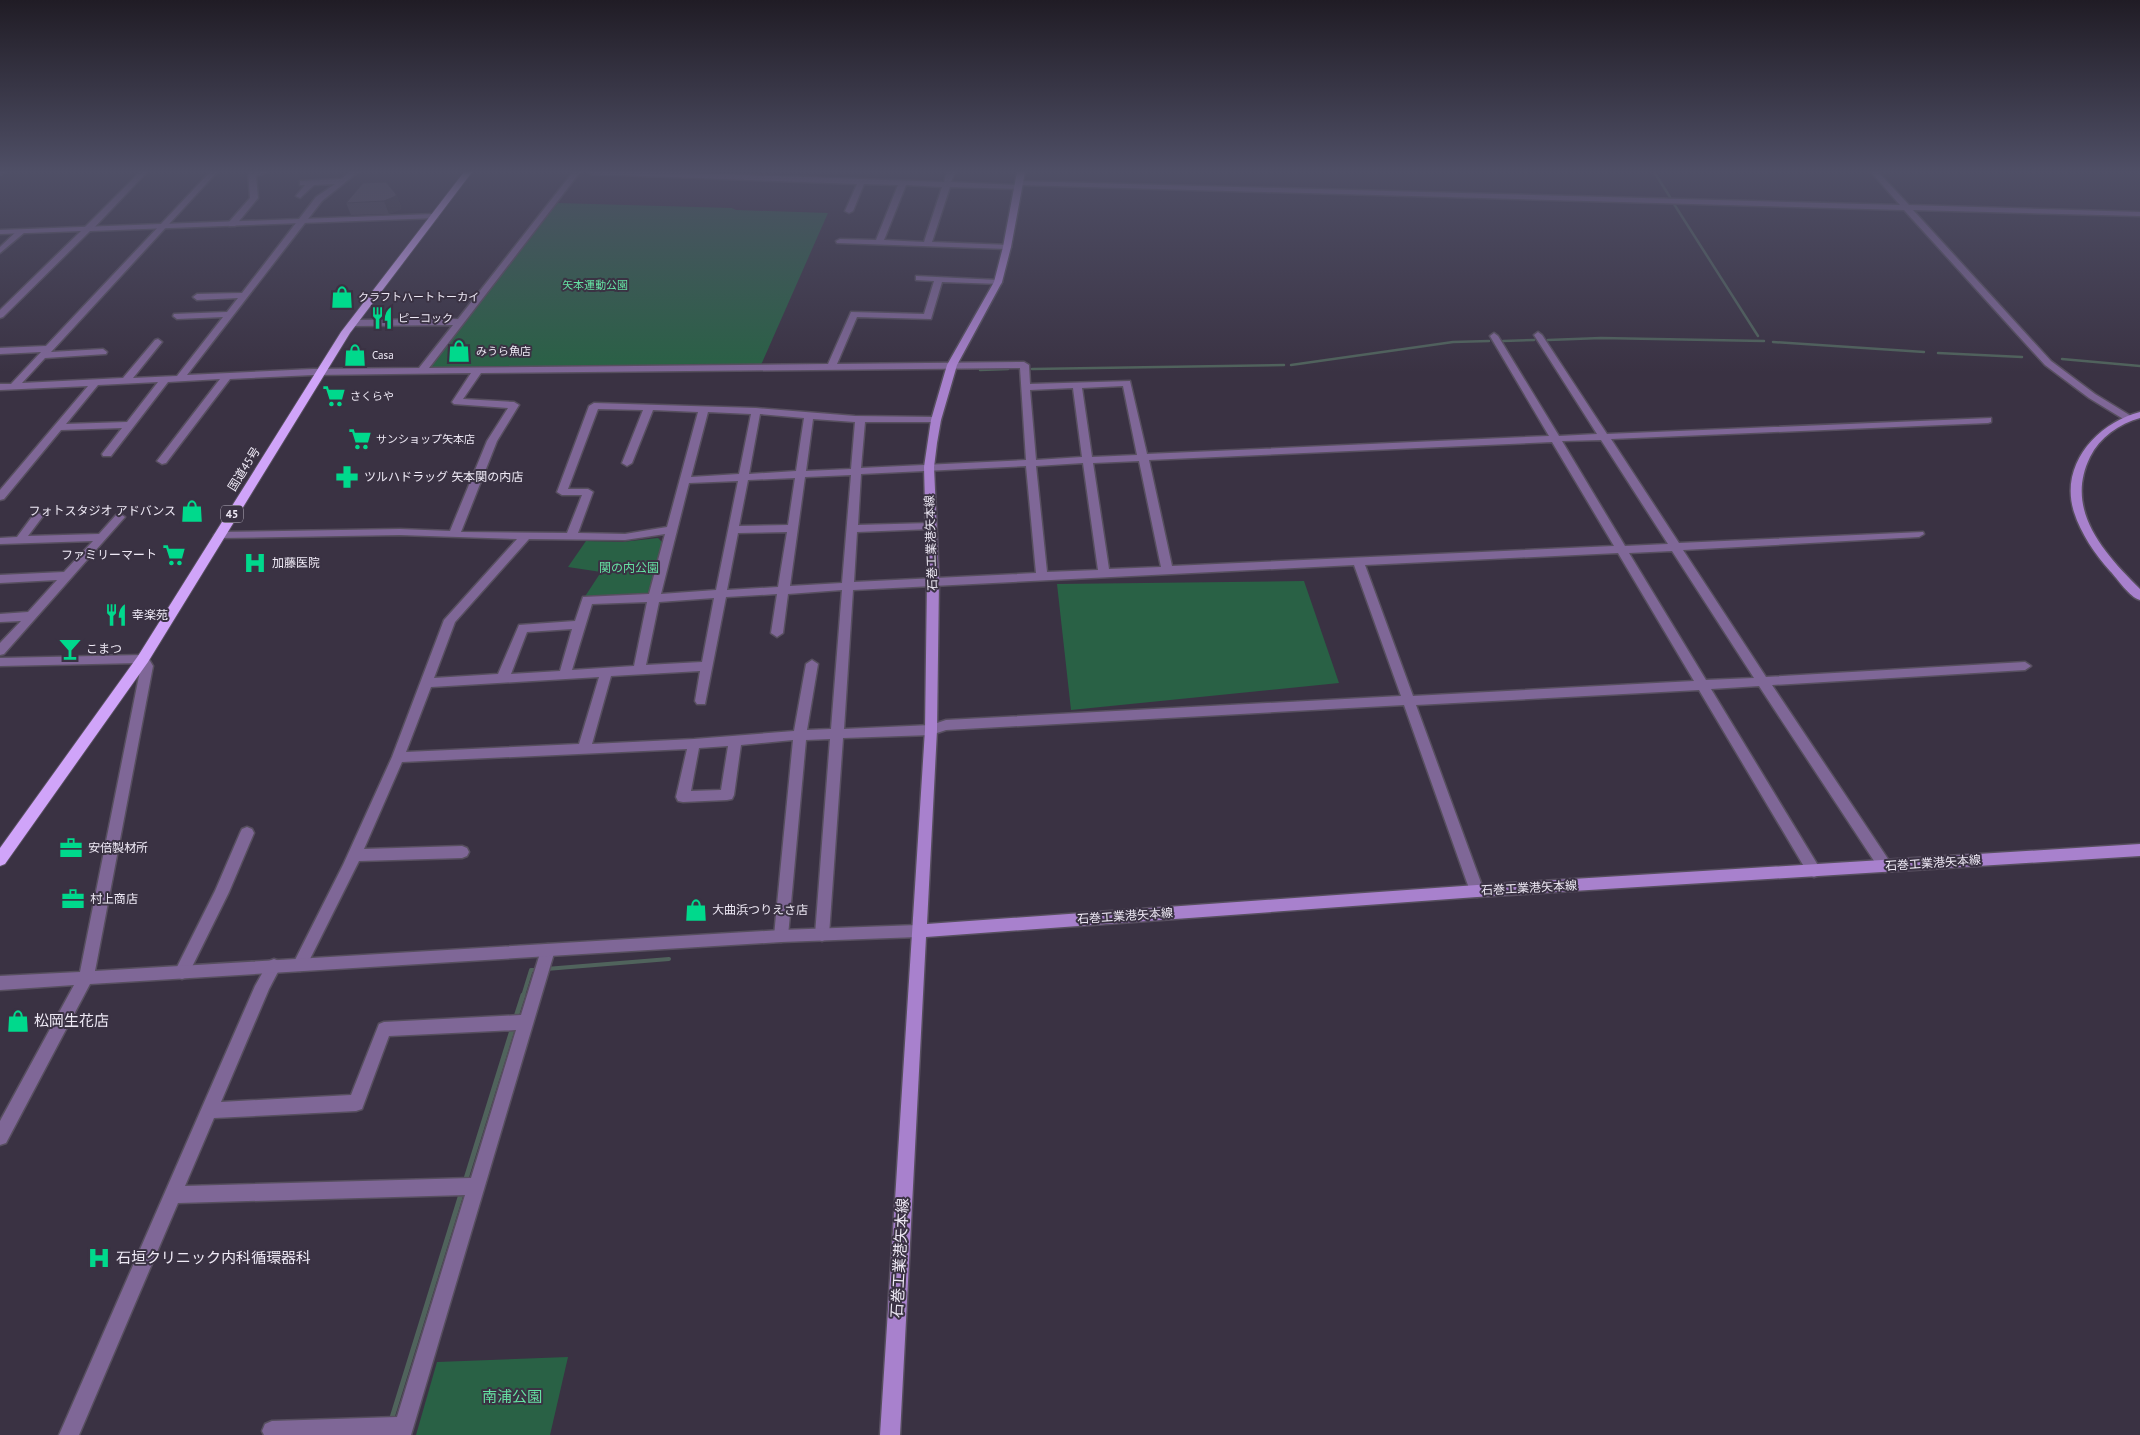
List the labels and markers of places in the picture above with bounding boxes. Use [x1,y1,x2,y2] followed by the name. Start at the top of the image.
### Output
[329,284,355,310] shop icon: クラフトハートトーカイ
[358,290,479,304] place label: クラフトハートトーカイ
[369,305,395,331] restaurant icon: ピーコック
[398,311,453,325] place label: ピーコック
[446,338,472,364] shop icon: みうら魚店
[342,342,368,368] shop icon: Casa
[476,344,531,358] place label: みうら魚店
[372,348,394,362] place label: Casa
[321,383,347,409] supermarket icon: さくらや
[350,389,394,403] place label: さくらや
[347,426,373,452] supermarket icon: サンショップ矢本店
[376,432,475,446] place label: サンショップ矢本店
[334,464,360,490] pharmacy icon: ツルハドラッグ 矢本関の内店
[364,469,523,484] place label: ツルハドラッグ 矢本関の内店
[179,498,205,524] shop icon: フォトスタジオ アドバンス
[28,503,176,518] place label: フォトスタジオ アドバンス
[161,542,187,568] supermarket icon: ファミリーマート
[61,547,157,562] place label: ファミリーマート
[242,550,268,576] hospital icon: 加藤医院
[272,555,320,570] place label: 加藤医院
[103,602,129,628] restaurant icon: 幸楽苑
[132,607,168,622] place label: 幸楽苑
[57,636,83,662] bar icon: こまつ
[86,641,122,656] place label: こまつ
[58,835,84,861] office icon: 安倍製材所
[88,840,148,855] place label: 安倍製材所
[60,886,86,912] office icon: 村上商店
[90,891,138,906] place label: 村上商店
[683,897,709,923] shop icon: 大曲浜つりえさ店
[712,902,808,917] place label: 大曲浜つりえさ店
[5,1008,31,1034] shop icon: 松岡生花店
[34,1011,109,1030] place label: 松岡生花店
[86,1245,112,1271] hospital icon: 石垣クリニック内科循環器科
[116,1248,311,1267] place label: 石垣クリニック内科循環器科

